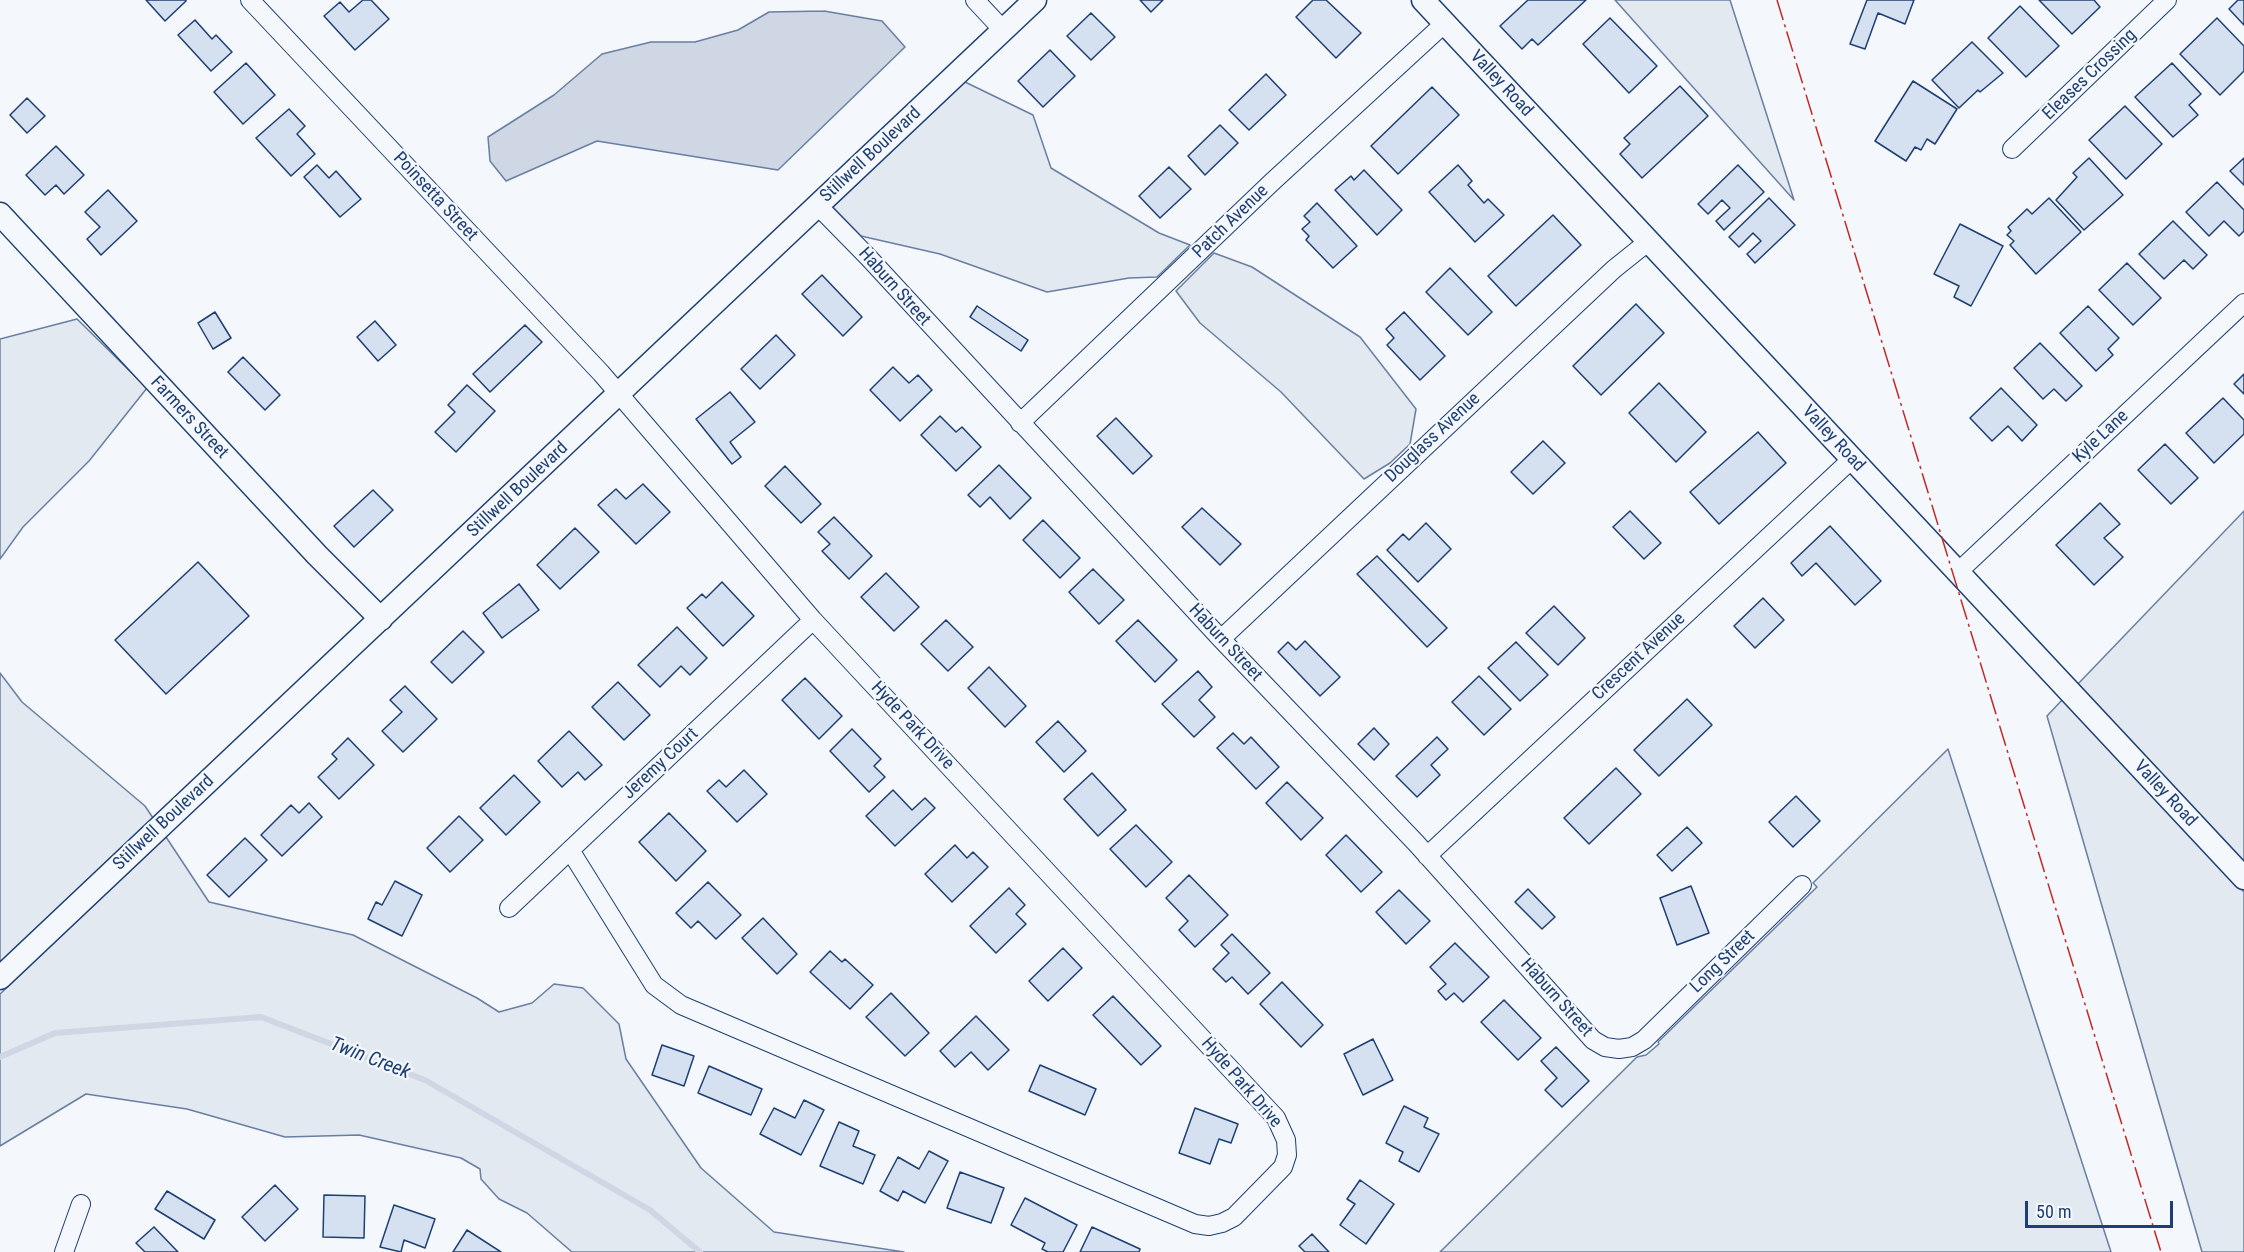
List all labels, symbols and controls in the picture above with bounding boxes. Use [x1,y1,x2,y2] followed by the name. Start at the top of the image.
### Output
[2039,25,2141,125] street label: Eleases Crossing
[1465,46,1537,122] street label: Valley Road
[816,103,926,207] street label: Stillwell Boulevard
[388,148,482,246] street label: Poinsetta Street
[1189,181,1273,263] street label: Patch Avenue
[853,243,935,331] street label: Haburn Street
[145,372,233,464] street label: Farmers Street
[1381,388,1485,488] street label: Douglass Avenue
[1797,401,1869,477] street label: Valley Road
[2069,406,2133,468] street label: Kyle Lane
[463,438,573,542] street label: Stillwell Boulevard
[1184,600,1266,686] street label: Haburn Street
[1588,609,1690,705] street label: Crescent Avenue
[866,678,958,774] street label: Hyde Park Drive
[619,724,703,804] street label: Jeremy Court
[2129,756,2201,832] street label: Valley Road
[109,771,219,875] street label: Stillwell Boulevard
[1686,926,1760,998] street label: Long Street
[1515,954,1597,1042] street label: Haburn Street
[326,1033,414,1085] water label: Twin Creek
[1196,1034,1286,1132] street label: Hyde Park Drive
[2028,1189,2176,1227] scale bar
[2036,1201,2071,1222] text: 50 m

